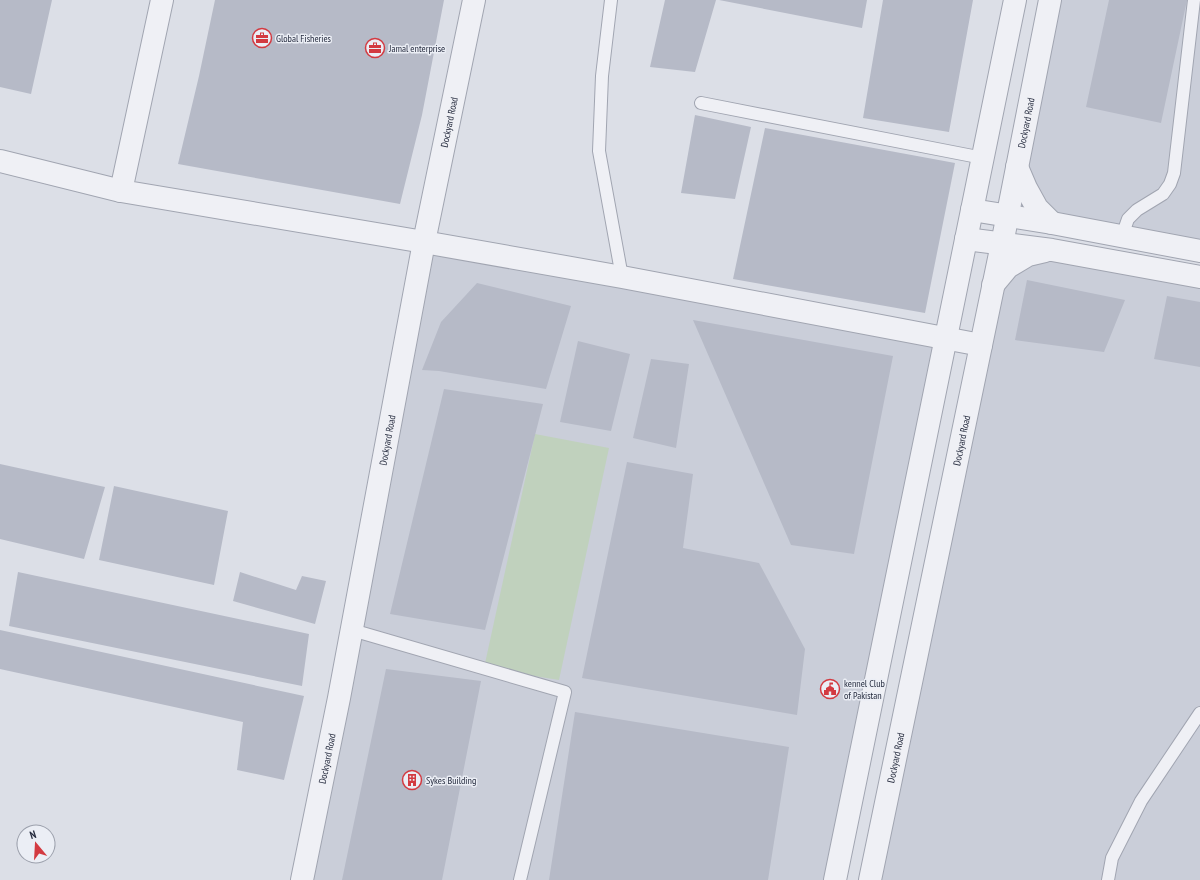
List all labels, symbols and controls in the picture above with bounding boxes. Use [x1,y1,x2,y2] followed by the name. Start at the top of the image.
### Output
[251,27,273,49] office icon: Global Fisheries
[276,32,332,45] place label: Global Fisheries
[364,37,386,59] office icon: Jamal enterprise
[388,42,445,55] place label: Jamal enterprise
[438,96,461,149] street label: Dockyard Road
[1015,97,1038,149] street label: Dockyard Road
[376,414,399,467] street label: Dockyard Road
[950,414,973,467] street label: Dockyard Road
[844,677,885,702] place label: kennel Club of Pakistan
[819,678,841,700] public building icon: kennel Club of Pakistan
[884,731,907,784] street label: Dockyard Road
[316,732,339,785] street label: Dockyard Road
[401,769,423,791] building icon: Sykes Building
[426,774,476,787] place label: Sykes Building
[16,824,56,864] north arrow
[28,827,38,842] text: N

